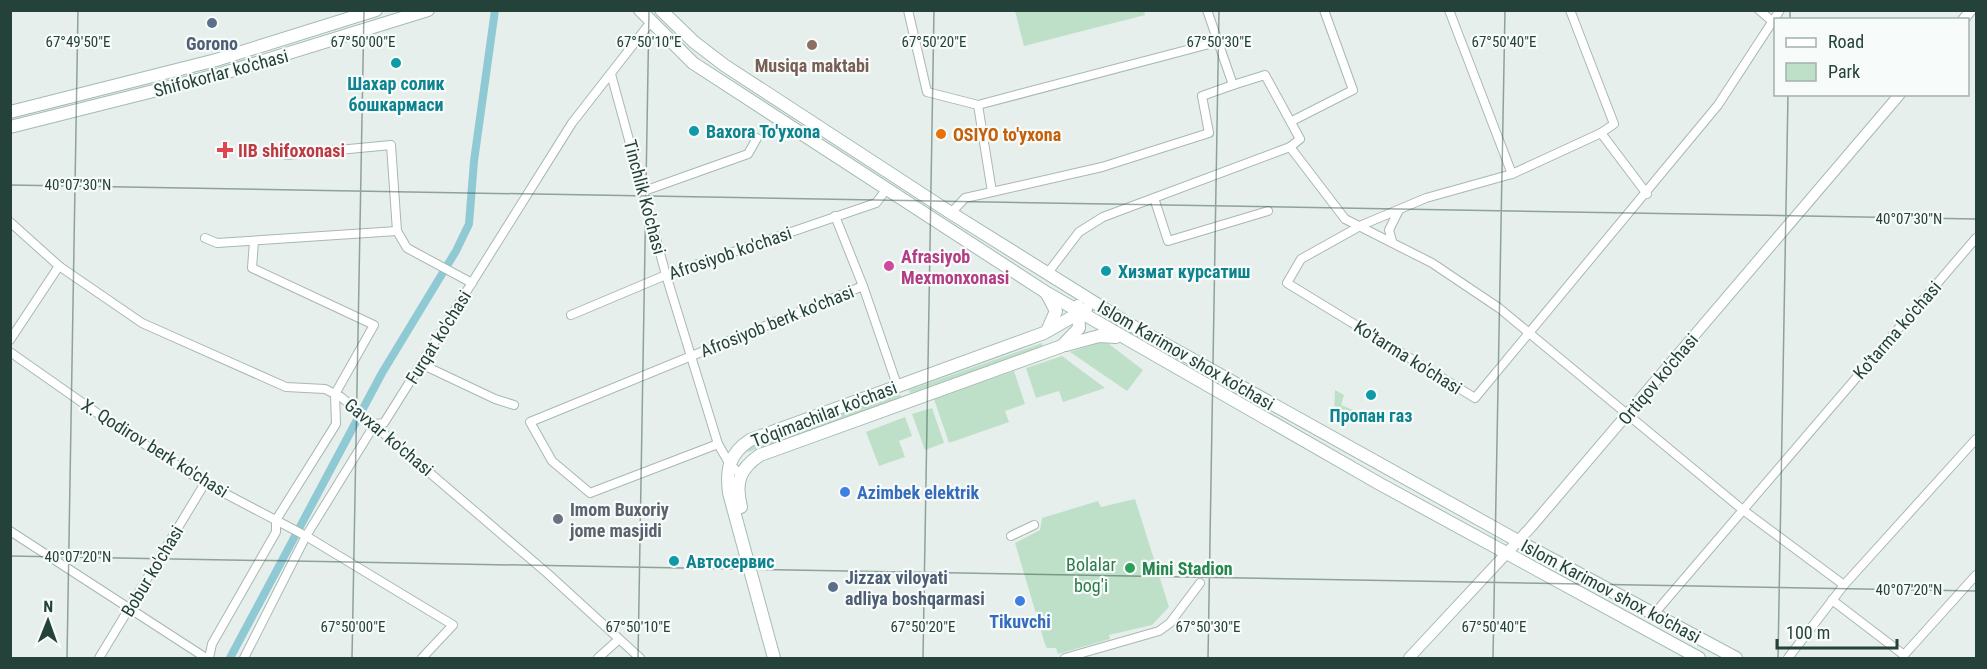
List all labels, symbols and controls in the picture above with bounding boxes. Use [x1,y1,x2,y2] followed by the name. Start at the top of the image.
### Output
[205,16,219,30] marker: Gorono
[1774,18,1969,96] legend
[1828,31,1864,52] text: Road
[46,33,110,51] text: 67°49'50"E
[186,33,238,54] place label: Gorono
[331,33,395,51] text: 67°50'00"E
[617,33,681,51] text: 67°50'10"E
[902,33,966,51] text: 67°50'20"E
[1187,33,1251,51] text: 67°50'30"E
[1472,33,1536,51] text: 67°50'40"E
[805,38,819,52] marker: Musiqa maktabi
[151,45,291,101] street label: Shifokorlar ko'chasi
[755,55,869,76] place label: Musiqa maktabi
[389,56,403,70] marker: Шахар солик бошкармаси
[1828,61,1860,82] text: Park
[347,73,445,115] place label: Шахар солик бошкармаси
[706,121,820,142] place label: Baxora To'yxona
[687,124,701,138] marker: Baxora To'yxona
[953,124,1061,145] place label: OSIYO to'yxona
[934,127,948,141] marker: OSIYO to'yxona
[620,137,670,257] street label: Tinchlik Ko'chasi
[238,140,345,161] place label: IIB shifoxonasi
[216,141,234,159] marker: IIB shifoxonasi
[45,176,111,194] text: 40°07'30"N
[1876,210,1942,228] text: 40°07'30"N
[666,222,794,284] street label: Afrosiyob ko'chasi
[901,246,1009,288] place label: Afrasiyob Mexmonxonasi
[882,259,896,273] marker: Afrasiyob Mexmonxonasi
[1118,261,1251,282] place label: Хизмат курсатиш
[1099,264,1113,278] marker: Хизмат курсатиш
[1849,277,1945,383] street label: Ko'tarma ko'chasi
[697,281,857,361] street label: Afrosiyob berk ko'chasi
[401,286,475,388] street label: Furqat ko'chasi
[1094,296,1278,414] street label: Islom Karimov shox ko'chasi
[1350,316,1466,398] street label: Ko'tarma ko'chasi
[1614,329,1702,429] street label: Ortiqov ko'chasi
[748,377,900,451] street label: To'qimachilar ko'chasi
[1364,388,1378,402] marker: Пропан газ
[78,394,232,502] street label: X. Qodirov berk ko'chasi
[340,394,438,480] street label: Gavxar ko'chasi
[1330,405,1412,426] place label: Пропан газ
[857,482,980,503] place label: Azimbek elektrik
[838,485,852,499] marker: Azimbek elektrik
[569,499,669,541] place label: Imom Buxoriy jome masjidi
[551,512,565,526] marker: Imom Buxoriy jome masjidi
[117,522,187,620] street label: Bobur ko'chasi
[1518,535,1704,647] street label: Islom Karimov shox ko'chasi
[45,548,111,566] text: 40°07'20"N
[686,551,775,572] place label: Автосервис
[667,554,681,568] marker: Автосервис
[1066,554,1116,596] park label: Bolalar bog'i
[1142,558,1233,579] place label: Mini Stadion
[1123,561,1137,575] marker: Mini Stadion
[845,567,985,609] place label: Jizzax viloyati adliya boshqarmasi
[826,580,840,594] marker: Jizzax viloyati adliya boshqarmasi
[1876,581,1942,599] text: 40°07'20"N
[18,591,78,651] north arrow
[1013,594,1027,608] marker: Tikuvchi
[43,597,53,616] text: N
[989,611,1051,632] place label: Tikuvchi
[1777,612,1897,650] scale bar
[321,618,385,636] text: 67°50'00"E
[606,618,670,636] text: 67°50'10"E
[891,618,955,636] text: 67°50'20"E
[1176,618,1240,636] text: 67°50'30"E
[1462,618,1526,636] text: 67°50'40"E
[1786,622,1830,643] text: 100 m

